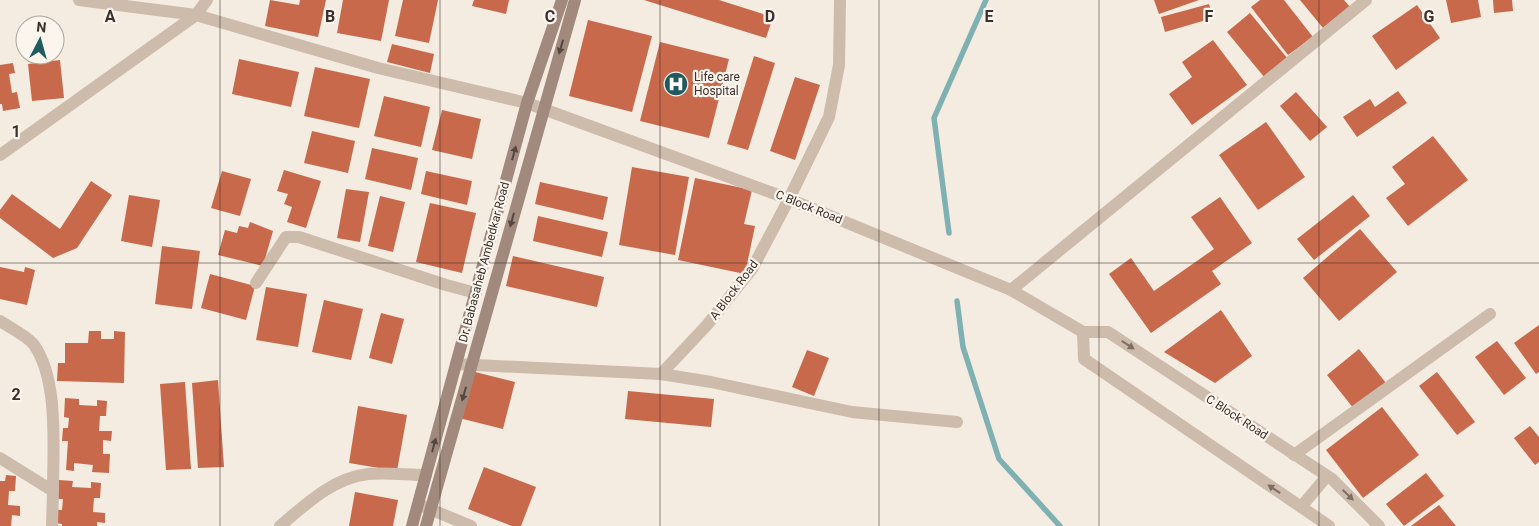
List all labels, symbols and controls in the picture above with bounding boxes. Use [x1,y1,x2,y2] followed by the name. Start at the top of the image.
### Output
[105,7,116,26] text: A
[325,7,335,26] text: B
[545,7,555,26] text: C
[765,7,775,26] text: D
[985,7,994,26] text: E
[1205,7,1214,26] text: F
[1424,7,1435,26] text: G
[15,15,65,65] north arrow
[36,19,47,36] text: N
[557,39,565,54] one-way arrow
[694,70,740,98] place label: Life care Hospital
[663,71,689,97] hospital icon: Life care Hospital
[11,122,21,141] text: 1
[510,146,518,161] one-way arrow
[456,180,512,344] street label: Dr. Babasaheb Ambedkar Road
[774,187,844,227] street label: C Block Road
[508,213,516,228] one-way arrow
[707,257,761,323] street label: A Block Road
[1121,340,1134,350] one-way arrow
[11,385,21,404] text: 2
[460,386,468,401] one-way arrow
[1203,392,1271,442] street label: C Block Road
[430,438,438,453] one-way arrow
[1267,484,1281,494] one-way arrow
[1342,489,1354,501] one-way arrow

